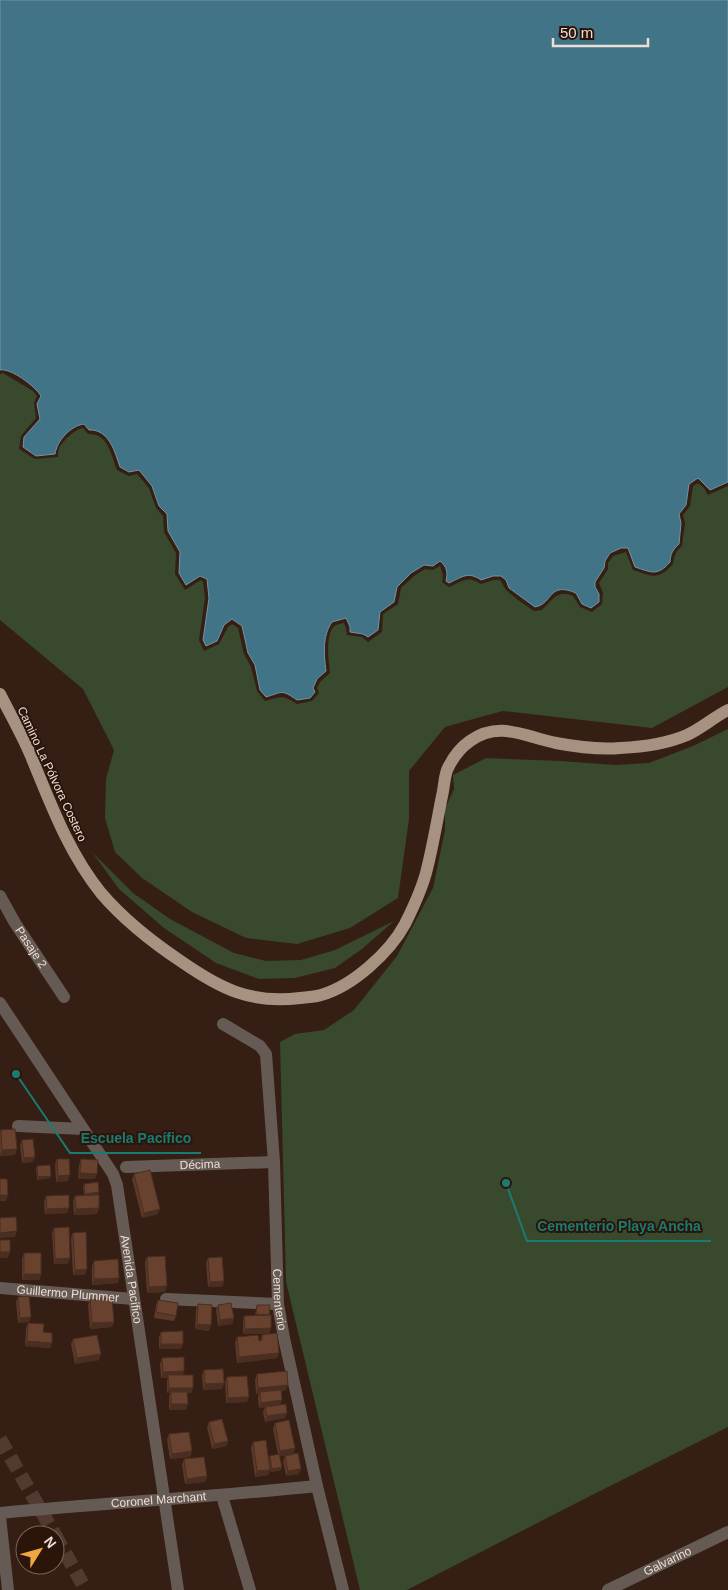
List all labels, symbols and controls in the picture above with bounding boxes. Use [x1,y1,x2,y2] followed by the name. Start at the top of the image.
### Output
[553,15,648,47] scale bar
[560,24,593,41] text: 50 m
[15,704,90,844] street label: Camino La Pólvora Costero
[12,924,50,971] street label: Pasaje 2
[70,1124,201,1153] callout: Escuela Pacífico
[81,1130,191,1146] text: Escuela Pacífico
[179,1157,221,1172] street label: Décima
[527,1212,711,1241] callout: Cementerio Playa Ancha
[537,1218,701,1234] text: Cementerio Playa Ancha
[118,1234,145,1325] street label: Avenida Pacífico
[270,1268,290,1332] street label: Cementerio
[16,1282,120,1305] street label: Guillermo Plummer
[110,1489,207,1511] street label: Coronel Marchant
[15,1525,65,1575] north arrow
[41,1533,60,1551] text: N
[641,1544,694,1579] street label: Galvarino

